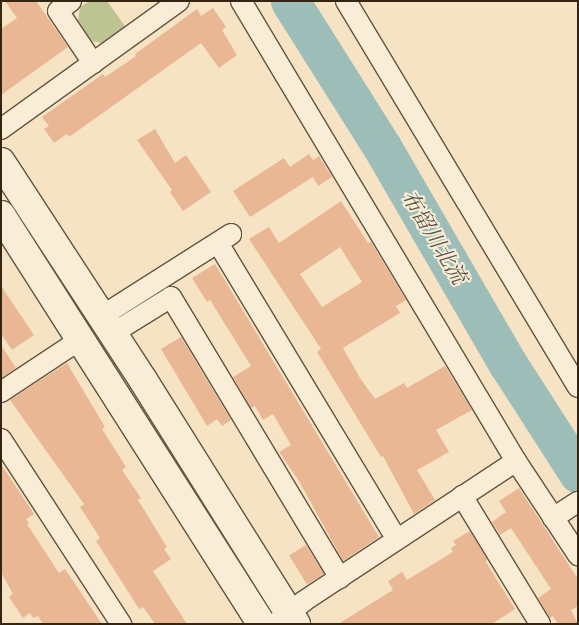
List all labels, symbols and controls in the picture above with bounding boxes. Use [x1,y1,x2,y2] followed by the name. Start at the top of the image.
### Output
[396,186,472,288] water label: 布留川北流

